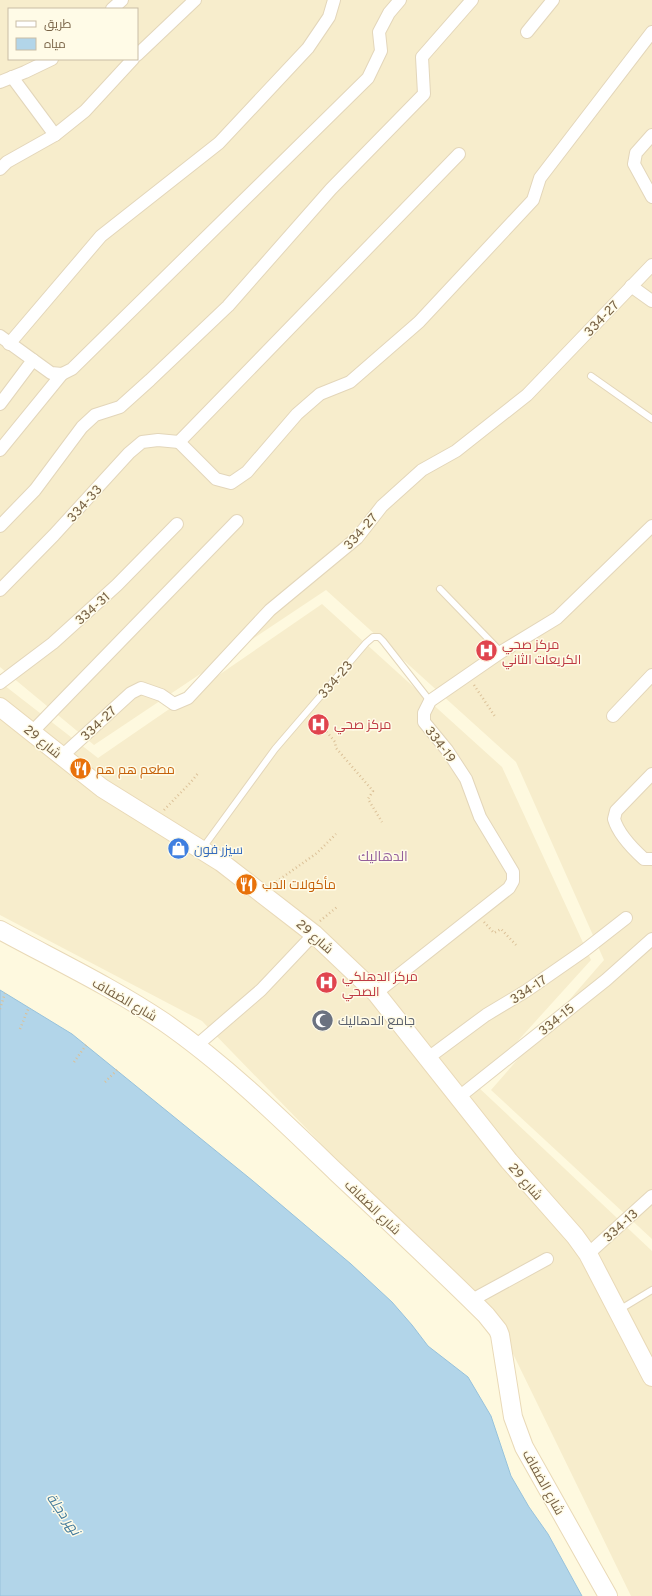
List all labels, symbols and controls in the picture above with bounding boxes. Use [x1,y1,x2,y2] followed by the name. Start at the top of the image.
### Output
[8,8,138,60] legend
[44,17,72,33] text: طريق
[44,37,66,53] text: مياه
[582,298,623,341] street label: 334-27
[65,482,106,526] street label: 334-33
[341,511,382,554] street label: 334-27
[73,590,114,629] street label: 334-31
[474,638,500,664] hospital icon: مركز صحي الكريعات الثاني
[502,638,581,670] place label: مركز صحي الكريعات الثاني
[316,658,357,702] street label: 334-23
[78,704,121,745] street label: 334-27
[306,711,332,737] hospital icon: مركز صحي
[334,718,391,735] place label: مركز صحي
[20,723,64,763] street label: شارع 29
[421,724,458,767] street label: 334-19
[68,756,94,782] restaurant icon: مطعم هم هم
[96,763,175,779] place label: مطعم هم هم
[166,836,192,862] shop icon: سيزر فون
[194,843,243,859] place label: سيزر فون
[358,849,408,866] district label: الدهاليك
[234,871,260,897] restaurant icon: مأكولات الدب
[262,876,336,894] place label: مأكولات الدب
[292,917,336,958] street label: شارع 29
[313,970,339,996] hospital icon: مركز الدهلكي الصحي
[342,970,418,1002] place label: مركز الدهلكي الصحي
[508,973,551,1008] street label: 334-17
[89,976,159,1026] street label: شارع الضفاف
[536,1001,579,1040] street label: 334-15
[310,1007,336,1033] mosque icon: جامع الدهاليك
[338,1014,415,1030] place label: جامع الدهاليك
[504,1160,545,1204] street label: شارع 29
[340,1178,403,1239] street label: شارع الضفاف
[601,1207,642,1246] street label: 334-13
[518,1448,567,1518] street label: شارع الضفاف
[42,1491,84,1540] water label: نهر دجلة

